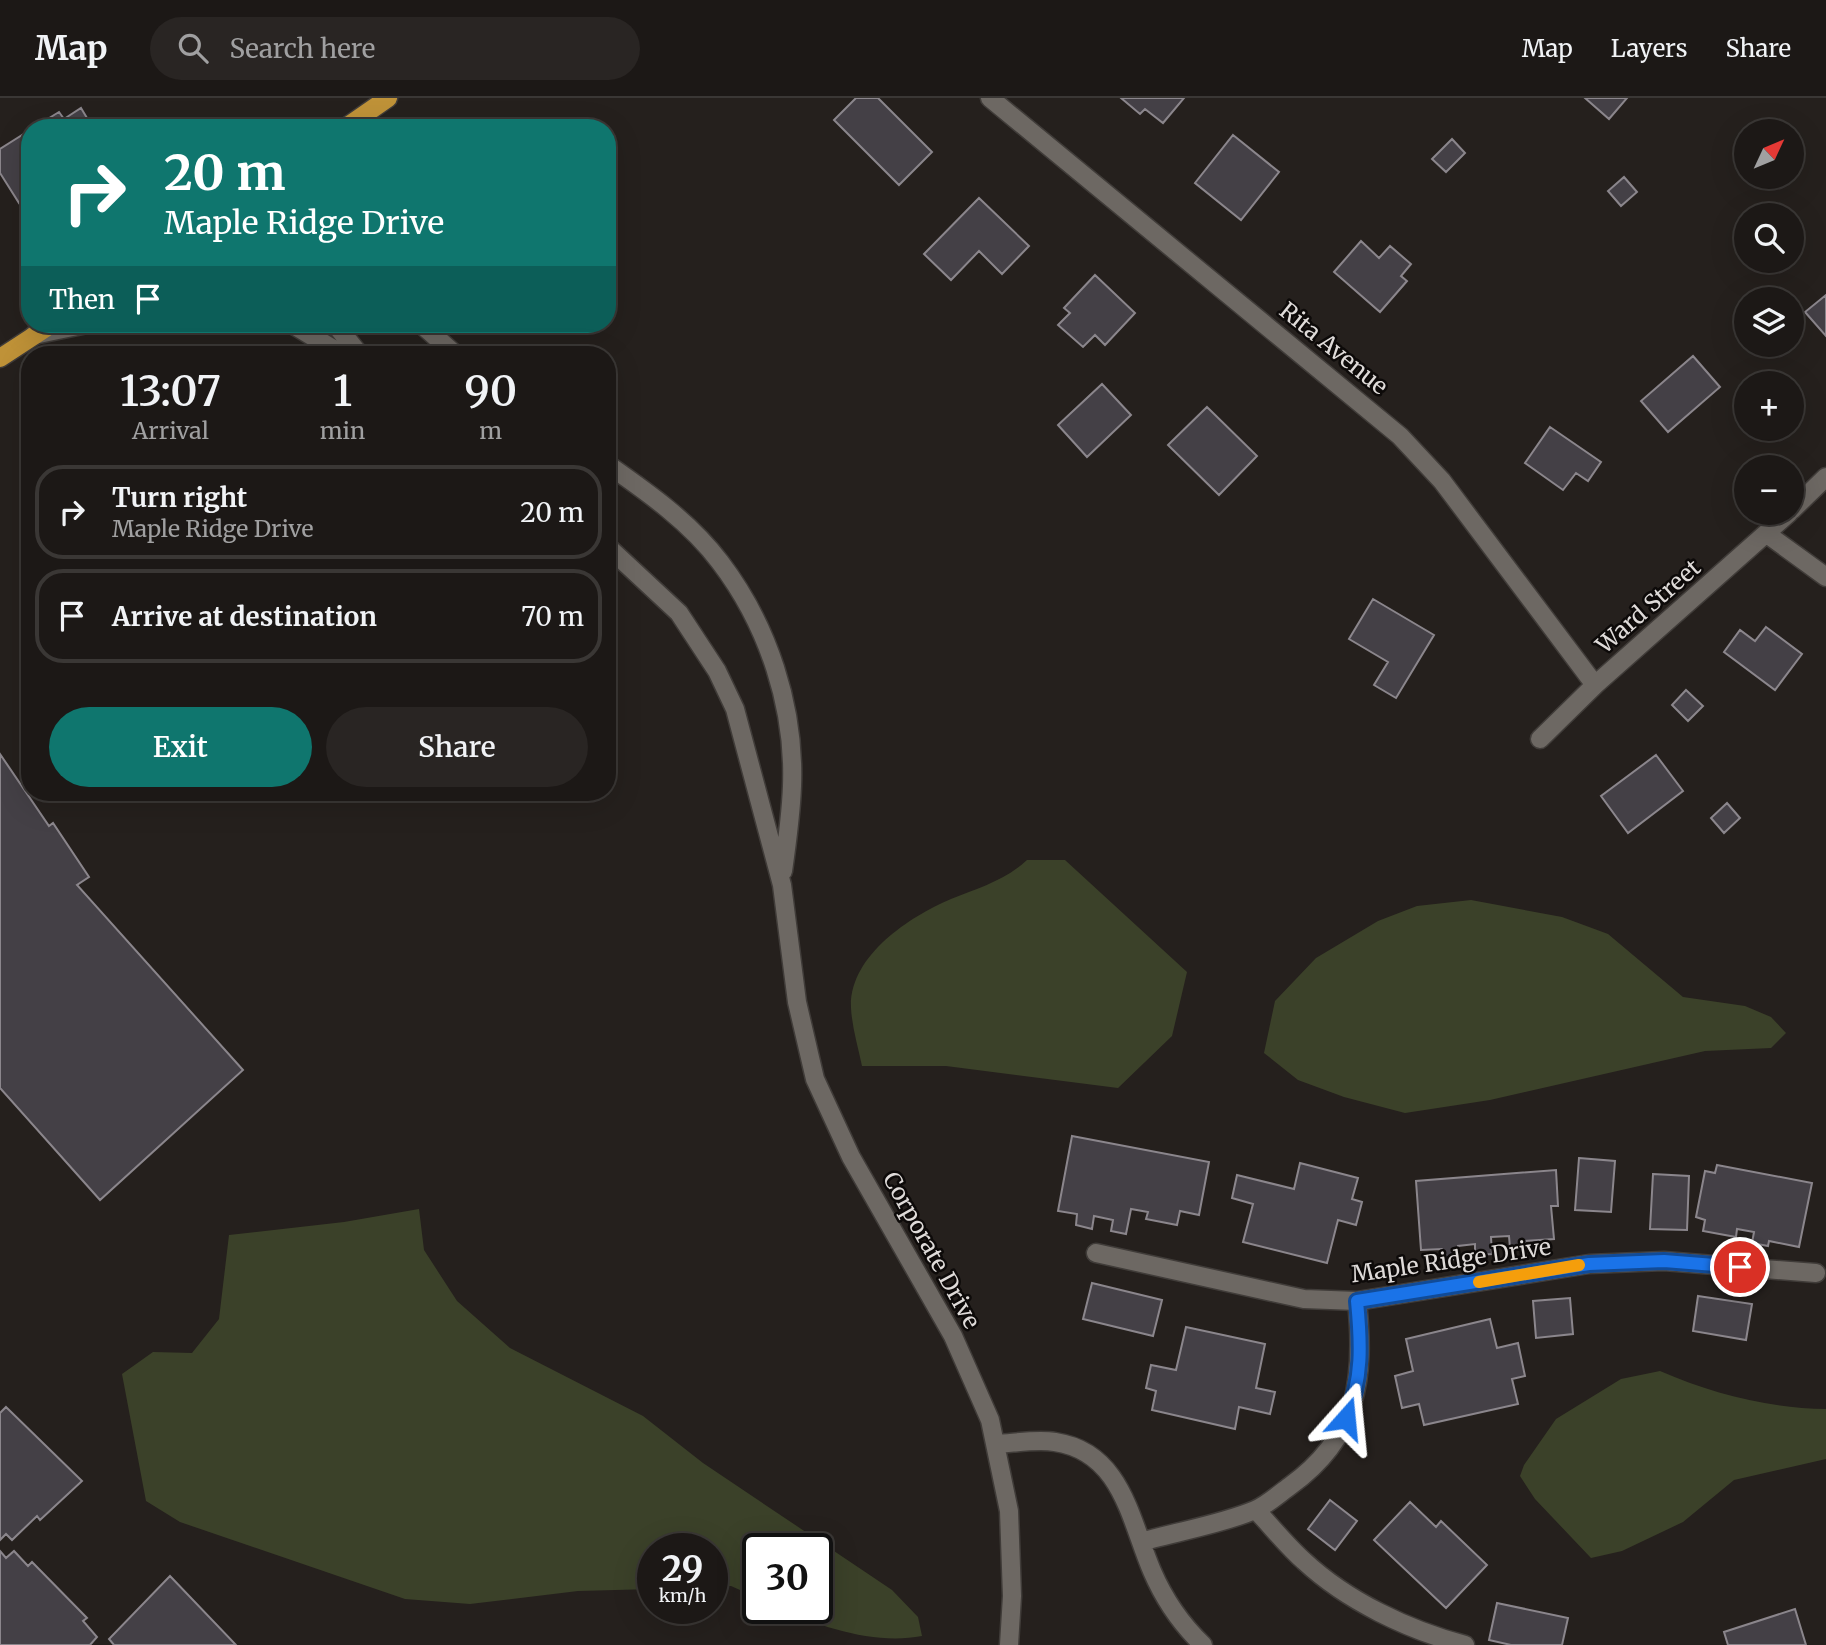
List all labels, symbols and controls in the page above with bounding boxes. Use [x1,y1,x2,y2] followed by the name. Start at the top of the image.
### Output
[150,17,640,80] search box
[35,28,108,69] text: Map
[174,29,212,67] icon: search
[230,32,375,65] text: Search here
[1522,33,1573,64] text: Map
[1611,33,1687,64] text: Layers
[1725,33,1791,64] text: Share
[1734,119,1804,189] north arrow
[1734,119,1804,525] map controls
[164,142,285,203] text: 20 m
[49,147,140,238] icon: right
[164,203,444,243] text: Maple Ridge Drive
[1734,203,1804,273] button: search
[129,280,167,318] icon: arrive
[49,283,115,316] text: Then
[1734,287,1804,357] button: layers
[1274,296,1394,400] street label: Rita Avenue
[120,365,221,417] text: 13:07
[333,365,352,417] text: 1
[464,365,517,417] text: 90
[1734,371,1804,441] button: +
[132,416,209,445] text: Arrival
[320,416,365,445] text: min
[479,416,502,445] text: m
[1734,455,1804,525] button: −
[112,481,247,514] text: Turn right
[53,493,91,531] icon: right
[520,496,584,529] text: 20 m
[112,514,313,543] text: Maple Ridge Drive
[1589,553,1706,660] street label: Ward Street
[53,597,91,635] icon: arrive
[112,600,377,633] text: Arrive at destination
[521,600,584,633] text: 70 m
[49,707,312,787] button: Exit
[326,707,588,787] button: Share
[877,1167,987,1333] street label: Corporate Drive
[1349,1232,1553,1288] street label: Maple Ridge Drive
[1710,1237,1770,1297] pin
[1721,1248,1759,1286] icon: arrive
[1309,1381,1383,1455] position arrow
[742,1533,833,1624] speed limit sign: 30
[662,1547,703,1591] text: 29
[659,1584,706,1607] text: km/h

